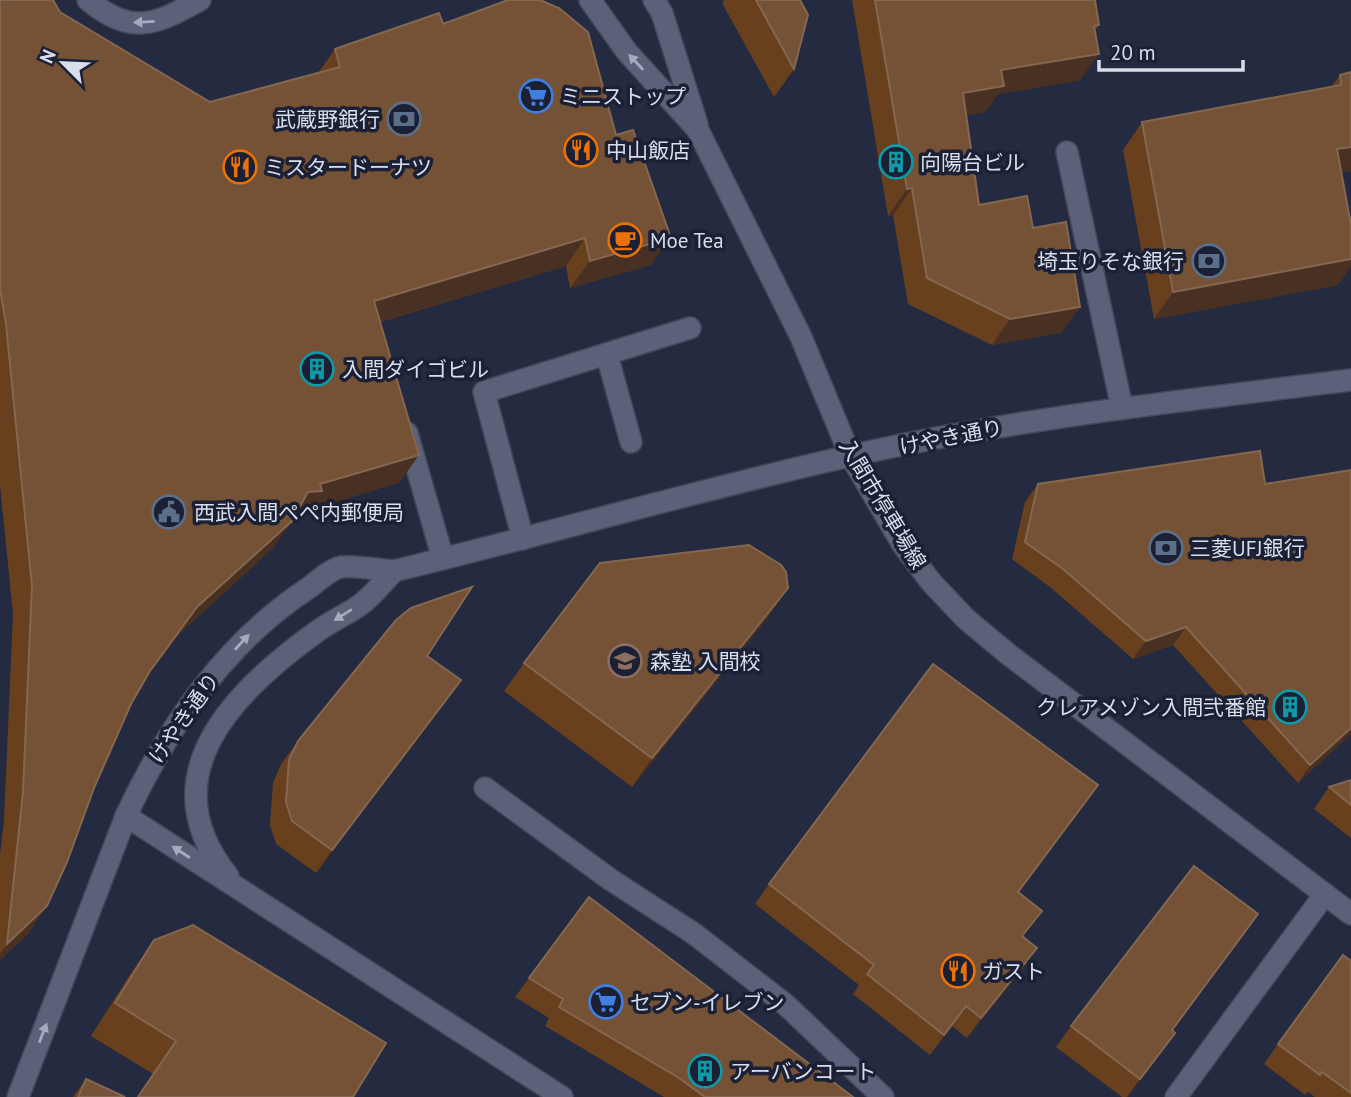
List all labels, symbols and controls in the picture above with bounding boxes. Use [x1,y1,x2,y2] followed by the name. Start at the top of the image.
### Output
[133,16,155,27] one-way arrow
[28,28,98,98] north arrow
[1099,28,1242,72] scale bar
[1110,39,1156,66] text: 20 m
[34,46,61,67] text: N
[628,53,644,70] one-way arrow
[517,77,555,115] supermarket icon: ミニストップ
[560,83,686,110] place label: ミニストップ
[385,100,423,138] bank icon: 武蔵野銀行
[275,106,380,133] place label: 武蔵野銀行
[562,131,600,169] restaurant icon: 中山飯店
[606,137,690,164] place label: 中山飯店
[877,143,915,181] building icon: 向陽台ビル
[221,148,259,186] restaurant icon: ミスタードーナツ
[920,149,1025,176] place label: 向陽台ビル
[264,154,432,181] place label: ミスタードーナツ
[606,221,644,259] cafe icon: Moe Tea
[650,227,724,254] place label: Moe Tea
[1190,242,1228,280] bank icon: 埼玉りそな銀行
[1037,248,1184,275] place label: 埼玉りそな銀行
[298,350,336,388] building icon: 入間ダイゴビル
[342,356,489,383] place label: 入間ダイゴビル
[897,414,1005,460] street label: けやき通り
[834,434,932,574] street label: 入間市停車場線
[150,493,188,531] public building icon: 西武入間ぺぺ内郵便局
[194,499,404,526] place label: 西武入間ぺぺ内郵便局
[1147,529,1185,567] bank icon: 三菱UFJ銀行
[1190,535,1305,562] place label: 三菱UFJ銀行
[333,609,353,622] one-way arrow
[233,634,249,651] one-way arrow
[606,642,644,680] school or university icon: 森塾 入間校
[650,648,761,675] place label: 森塾 入間校
[143,667,225,769] street label: けやき通り
[1271,688,1309,726] building icon: クレアメゾン入間弐番館
[1036,694,1266,721] place label: クレアメゾン入間弐番館
[172,845,190,859] one-way arrow
[939,952,977,990] restaurant icon: ガスト
[982,958,1045,985] place label: ガスト
[587,983,625,1021] supermarket icon: セブン-イレブン
[630,989,785,1016] place label: セブン-イレブン
[37,1023,48,1044] one-way arrow
[686,1052,724,1090] building icon: アーバンコート
[730,1058,877,1085] place label: アーバンコート

